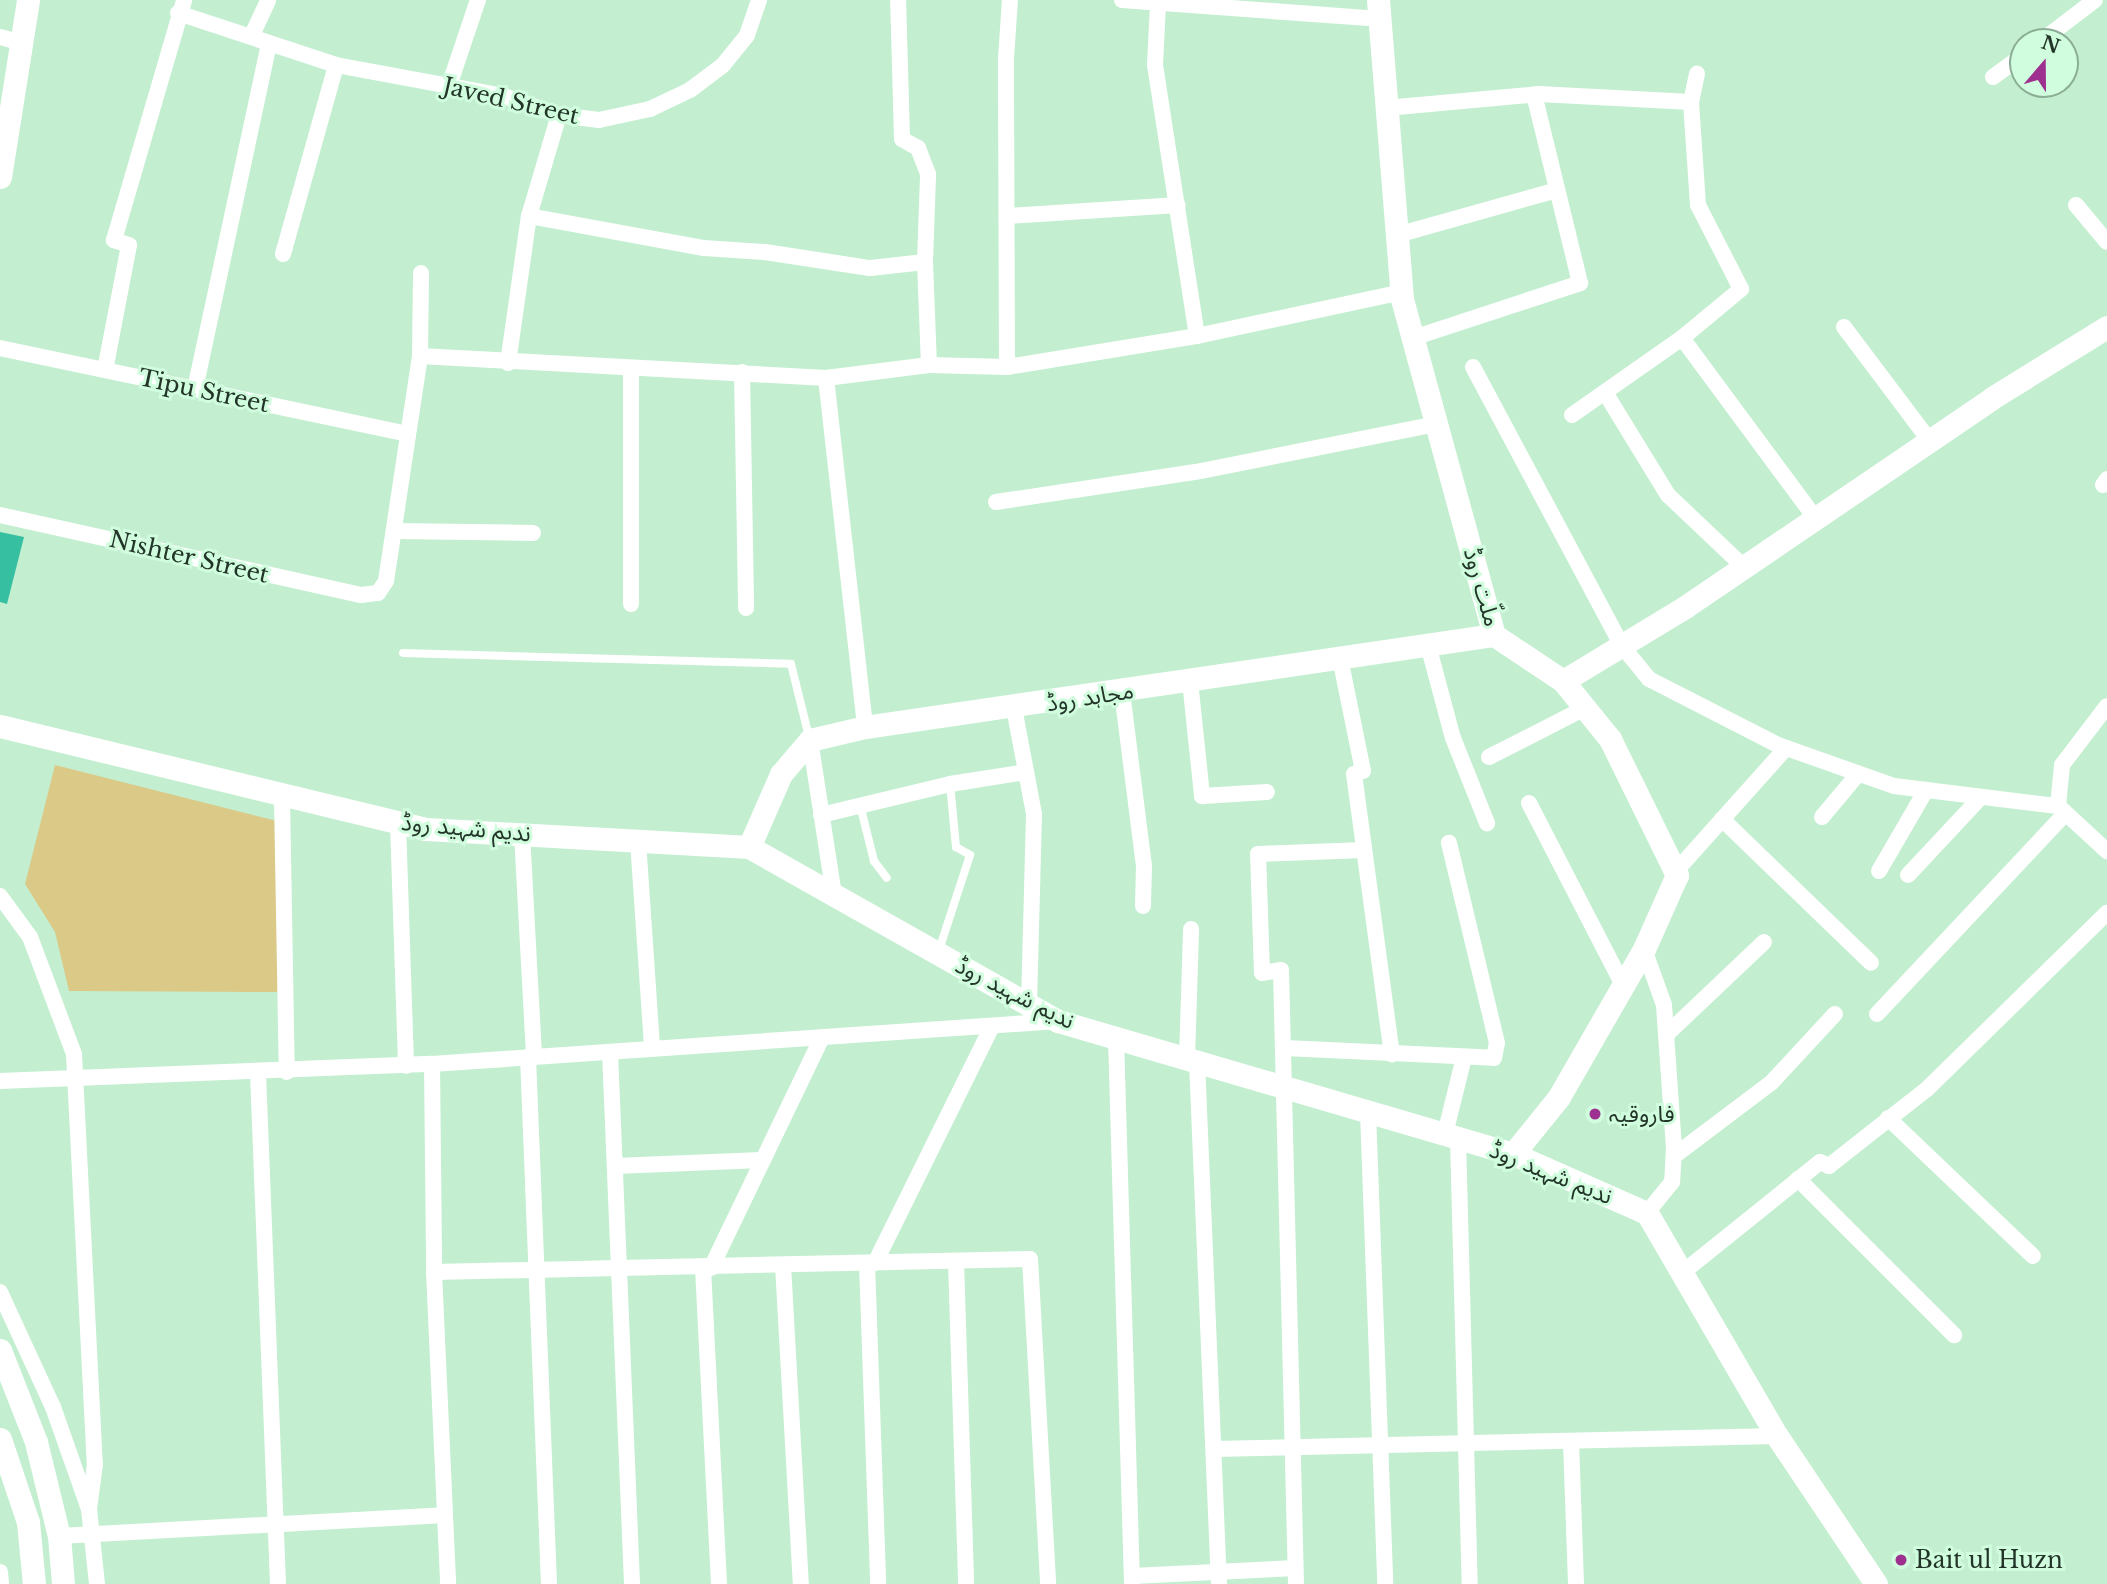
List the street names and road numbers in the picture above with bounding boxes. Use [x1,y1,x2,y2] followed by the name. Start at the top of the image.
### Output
[440,72,582,130] street label: Javed Street
[136,364,272,418] street label: Tipu Street
[106,525,272,589] street label: Nishter Street
[1458,545,1506,629] street label: ملّت روڈ
[1044,676,1136,718] street label: مجاہد روڈ
[400,809,532,847] street label: ندیم شہید روڈ
[951,951,1079,1035] street label: ندیم شہید روڈ
[1486,1136,1616,1210] street label: ندیم شہید روڈ

